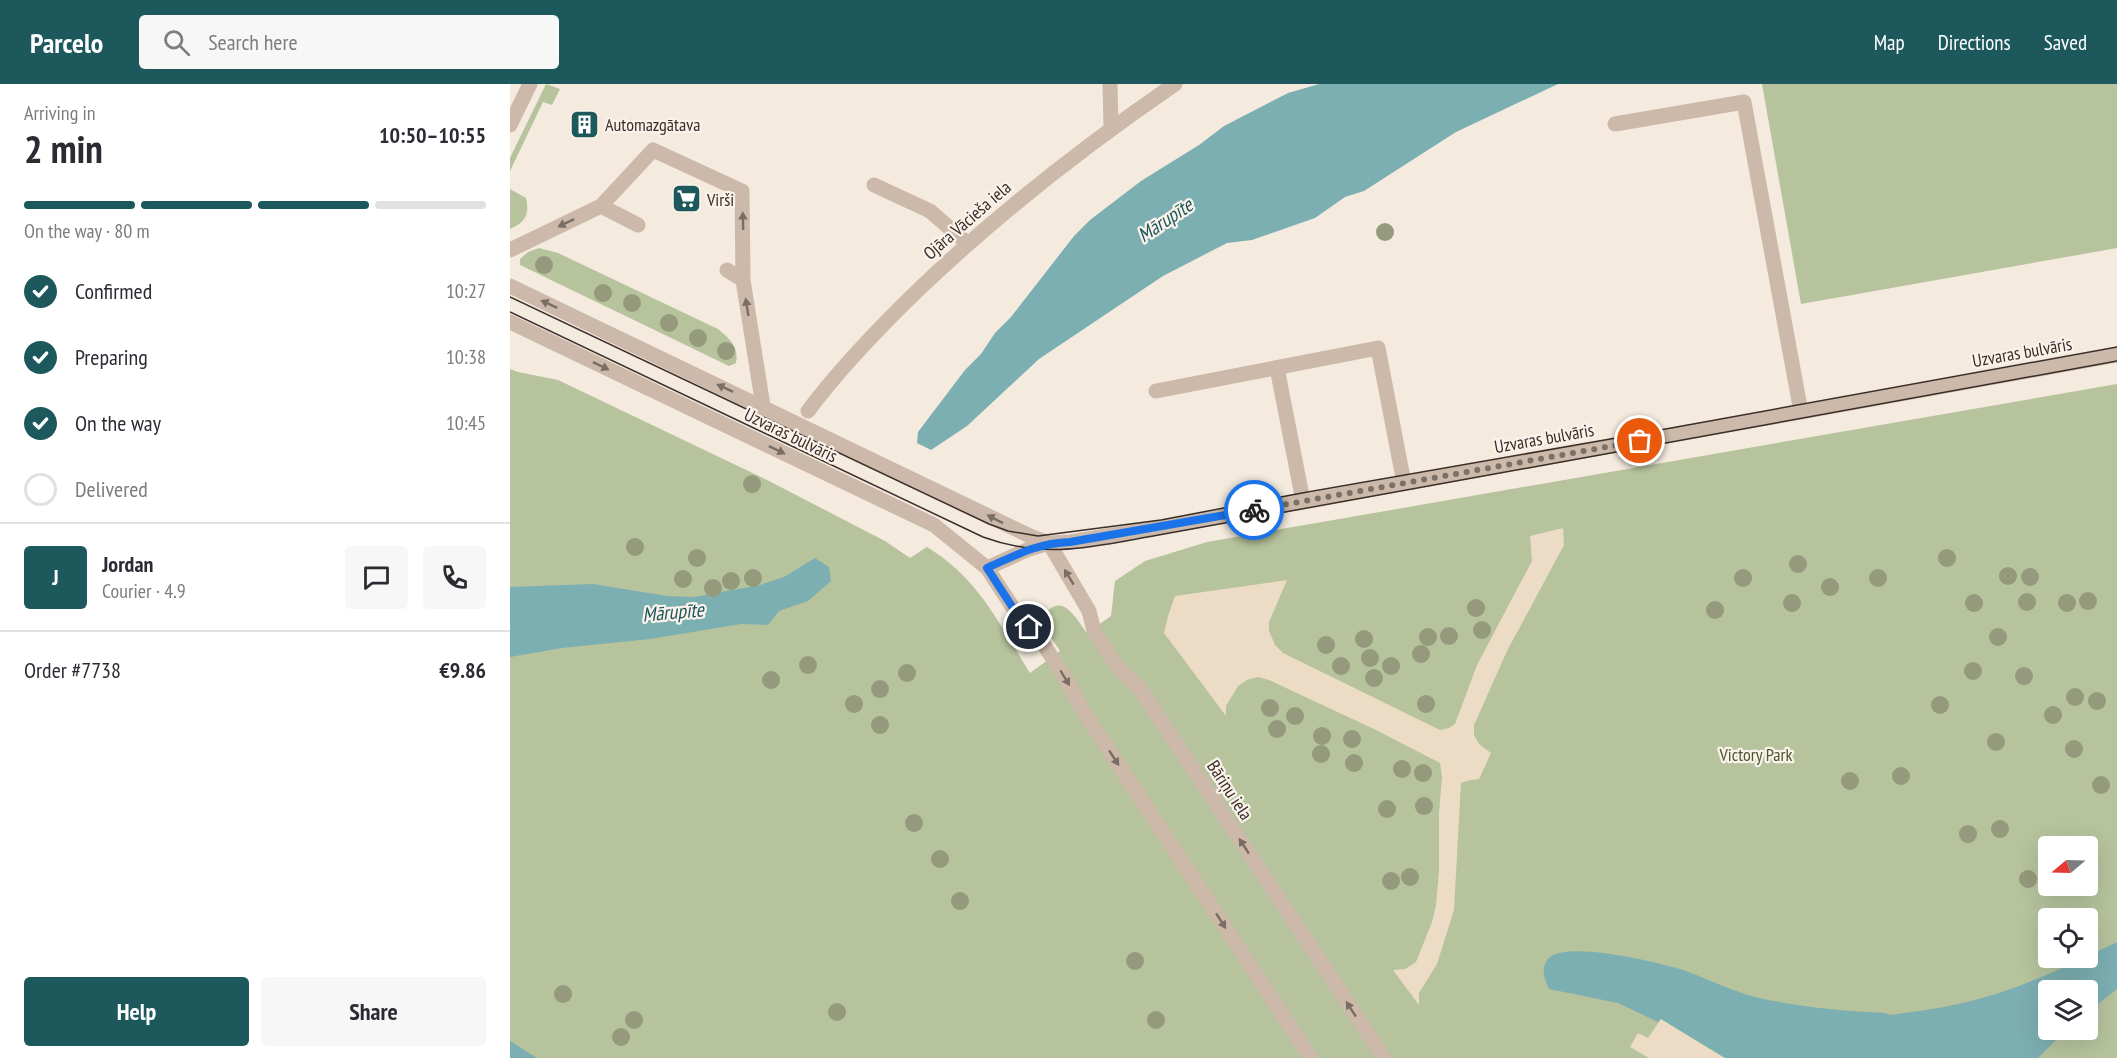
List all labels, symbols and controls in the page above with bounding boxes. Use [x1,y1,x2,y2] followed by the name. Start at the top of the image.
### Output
[139,15,559,69] search box
[30,24,103,61] text: Parcelo
[160,26,193,59] icon: search
[208,28,298,56] text: Search here
[1874,29,1905,56] text: Map
[1938,29,2011,56] text: Directions
[2044,29,2087,56] text: Saved
[24,100,96,126] text: Arriving in
[568,108,600,140] building icon: Automazgātava
[605,113,700,136] place label: Automazgātava
[379,121,486,149] text: 10:50–10:55
[24,123,103,174] text: 2 min
[918,176,1016,264] street label: Ojāra Vācieša iela
[670,183,702,215] supermarket icon: Virši
[706,188,734,211] place label: Virši
[1132,191,1199,248] water label: Mārupīte
[738,212,748,231] one-way arrow
[24,218,150,244] text: On the way · 80 m
[558,218,575,228] one-way arrow
[24,275,57,308] icon: check
[75,277,152,305] text: Confirmed
[446,278,486,304] text: 10:27
[743,297,752,316] one-way arrow
[541,300,558,309] one-way arrow
[1970,332,2074,372] street label: Uzvaras bulvāris
[24,341,57,374] icon: check
[75,343,148,371] text: Preparing
[446,344,486,370] text: 10:38
[592,361,609,370] one-way arrow
[717,384,734,393] one-way arrow
[741,403,841,467] street label: Uzvaras bulvāris
[24,407,57,440] icon: check
[75,409,161,437] text: On the way
[446,410,486,436] text: 10:45
[1614,415,1665,466] pin
[1492,418,1596,458] street label: Uzvaras bulvāris
[1623,424,1656,457] icon: bag
[768,445,785,454] one-way arrow
[75,475,148,503] text: Delivered
[1224,480,1284,540] courier
[1238,494,1271,527] icon: bike
[987,514,1004,524] one-way arrow
[345,546,408,609] button: chat
[423,546,486,609] button: phone
[102,550,153,578] text: Jordan
[52,563,59,591] text: J
[1063,569,1074,585] one-way arrow
[102,578,186,604] text: Courier · 4.9
[641,596,707,628] water label: Mārupīte
[1003,601,1054,652] pin
[1012,610,1045,643] icon: home
[24,656,121,684] text: Order #7738
[439,656,486,684] text: €9.86
[1059,670,1070,687] one-way arrow
[1719,743,1792,766] park label: Victory Park
[1108,750,1119,766] one-way arrow
[1202,756,1258,824] street label: Bāriņu iela
[2038,836,2098,896] north arrow
[2038,836,2098,1040] map controls
[1239,838,1250,854] one-way arrow
[2038,908,2098,968] button: locate
[1215,913,1226,929] one-way arrow
[24,977,249,1046] button: Help
[261,977,486,1046] button: Share
[2038,980,2098,1040] button: layers
[1346,1001,1357,1017] one-way arrow

